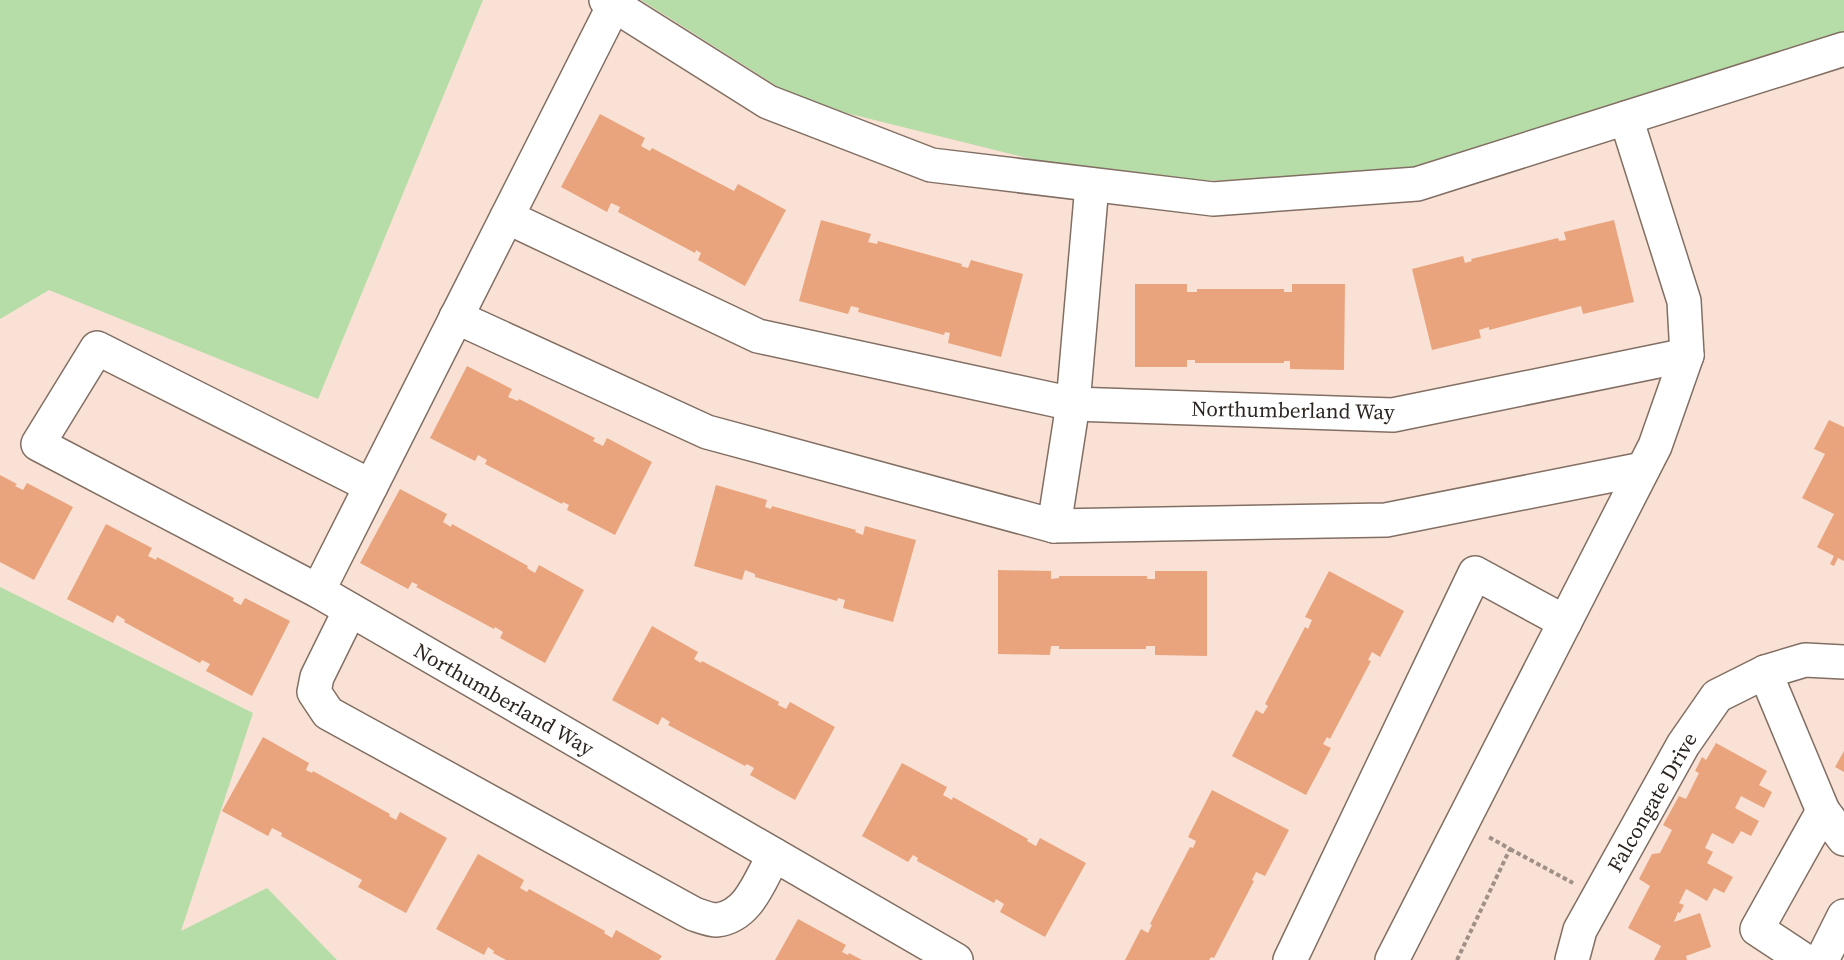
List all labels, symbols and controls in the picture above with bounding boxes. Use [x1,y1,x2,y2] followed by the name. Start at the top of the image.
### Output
[1191,394,1395,426] street label: Northumberland Way
[409,636,600,763] street label: Northumberland Way
[1600,727,1704,877] street label: Falcongate Drive

